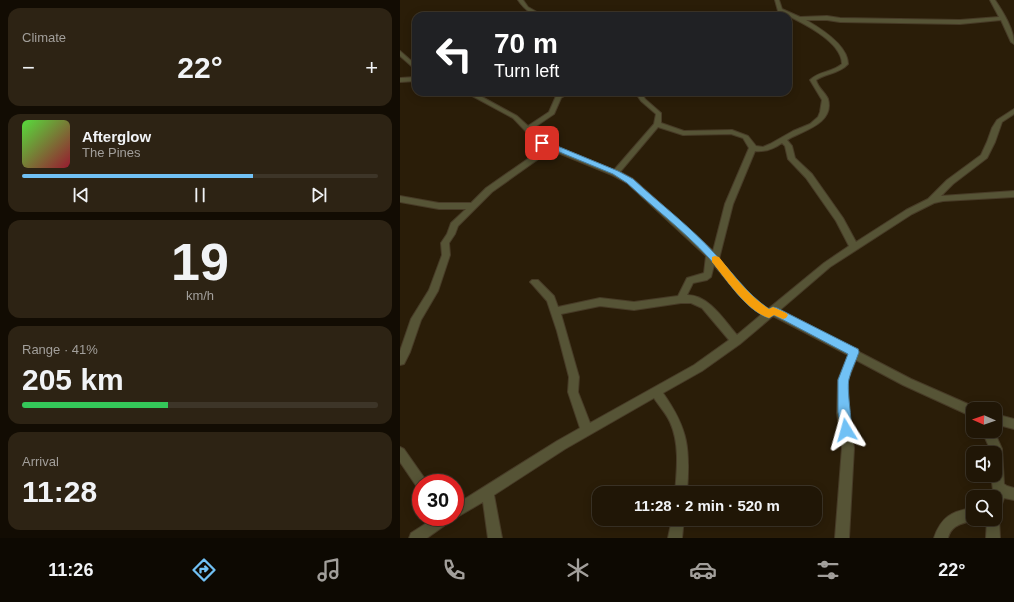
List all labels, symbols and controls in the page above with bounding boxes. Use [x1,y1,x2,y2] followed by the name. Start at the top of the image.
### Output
[428,28,480,80] icon: left
[494,28,558,59] text: 70 m
[22,30,66,45] text: Climate
[177,51,223,84] text: 22°
[22,55,35,80] text: −
[365,55,378,80] text: +
[494,61,559,81] text: Turn left
[525,126,559,160] pin
[82,128,151,145] text: Afterglow
[531,132,553,154] icon: arrive
[82,145,141,160] text: The Pines
[70,184,92,206] icon: previous
[189,184,211,206] icon: pause
[308,184,330,206] icon: next
[171,233,229,291] text: 19
[186,288,214,303] text: km/h
[22,342,98,357] text: Range · 41%
[22,363,124,396] text: 205 km
[966,402,1002,438] north arrow
[966,402,1002,526] map controls
[825,409,867,451] position arrow
[966,446,1002,482] button: sound
[22,454,59,469] text: Arrival
[412,474,464,526] speed limit sign: 30
[22,475,97,508] text: 11:28
[966,490,1002,526] button: search
[634,497,780,514] text: 11:28 · 2 min · 520 m
[190,556,218,584] icon: directions
[315,556,343,584] icon: music
[440,556,468,584] icon: phone
[564,556,592,584] icon: climate
[689,556,717,584] icon: car
[814,556,842,584] icon: filters
[48,560,93,580] text: 11:26
[938,560,966,580] text: 22°

